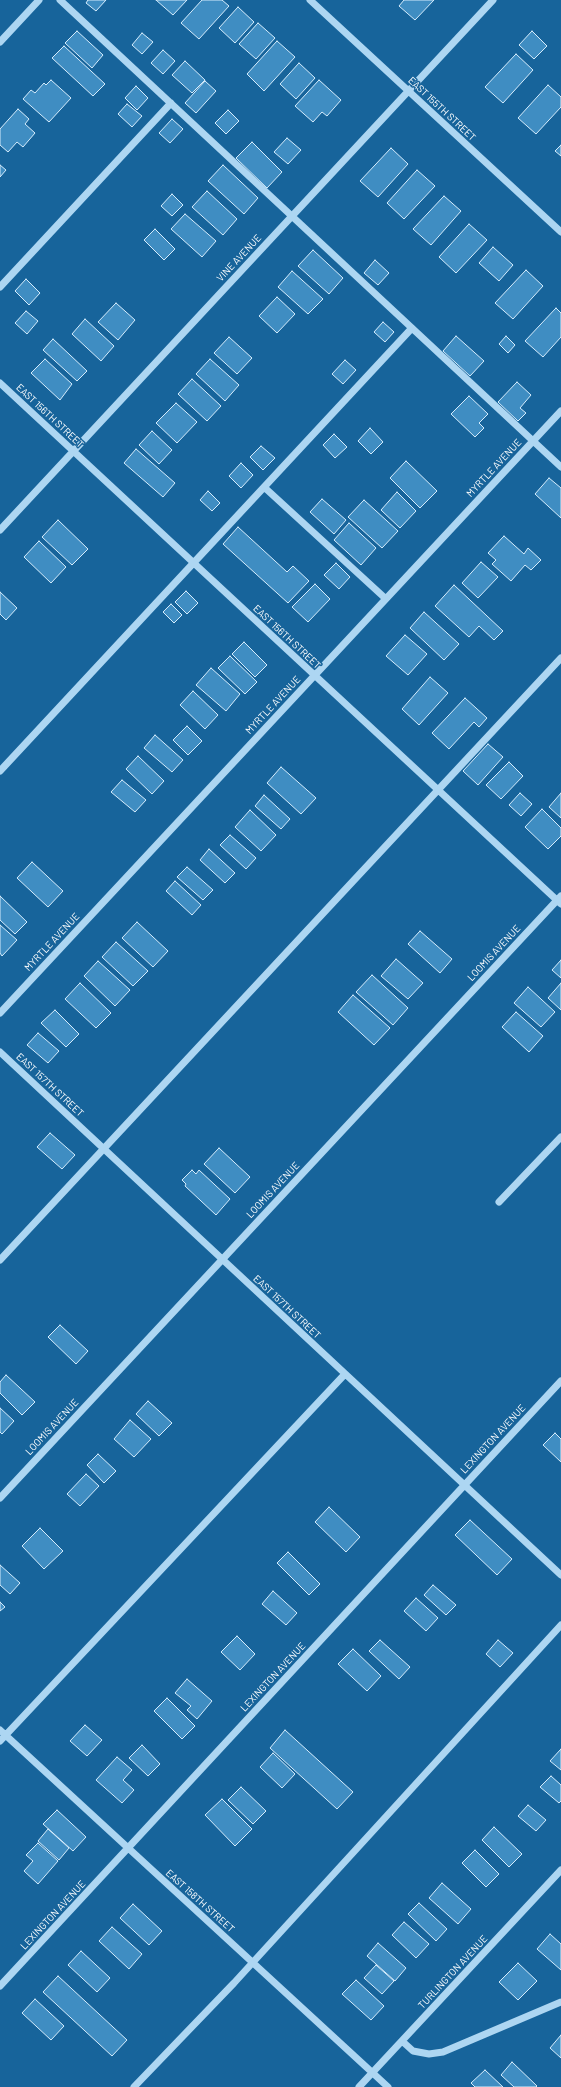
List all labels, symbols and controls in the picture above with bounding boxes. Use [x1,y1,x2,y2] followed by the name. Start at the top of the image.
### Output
[406,74,478,144] street label: EAST 155TH STREET
[214,232,264,284] street label: VINE AVENUE
[14,381,86,451] street label: EAST 156TH STREET
[464,436,524,500] street label: MYRTLE AVENUE
[251,602,323,672] street label: EAST 156TH STREET
[243,673,303,737] street label: MYRTLE AVENUE
[22,910,82,974] street label: MYRTLE AVENUE
[465,922,523,984] street label: LOOMIS AVENUE
[14,1051,86,1119] street label: EAST 157TH STREET
[244,1159,302,1221] street label: LOOMIS AVENUE
[251,1273,323,1341] street label: EAST 157TH STREET
[23,1396,81,1458] street label: LOOMIS AVENUE
[458,1402,528,1476] street label: LEXINGTON AVENUE
[238,1640,308,1714] street label: LEXINGTON AVENUE
[163,1867,237,1935] street label: EAST 158TH STREET
[18,1878,88,1952] street label: LEXINGTON AVENUE
[416,1933,490,2011] street label: TURLINGTON AVENUE

